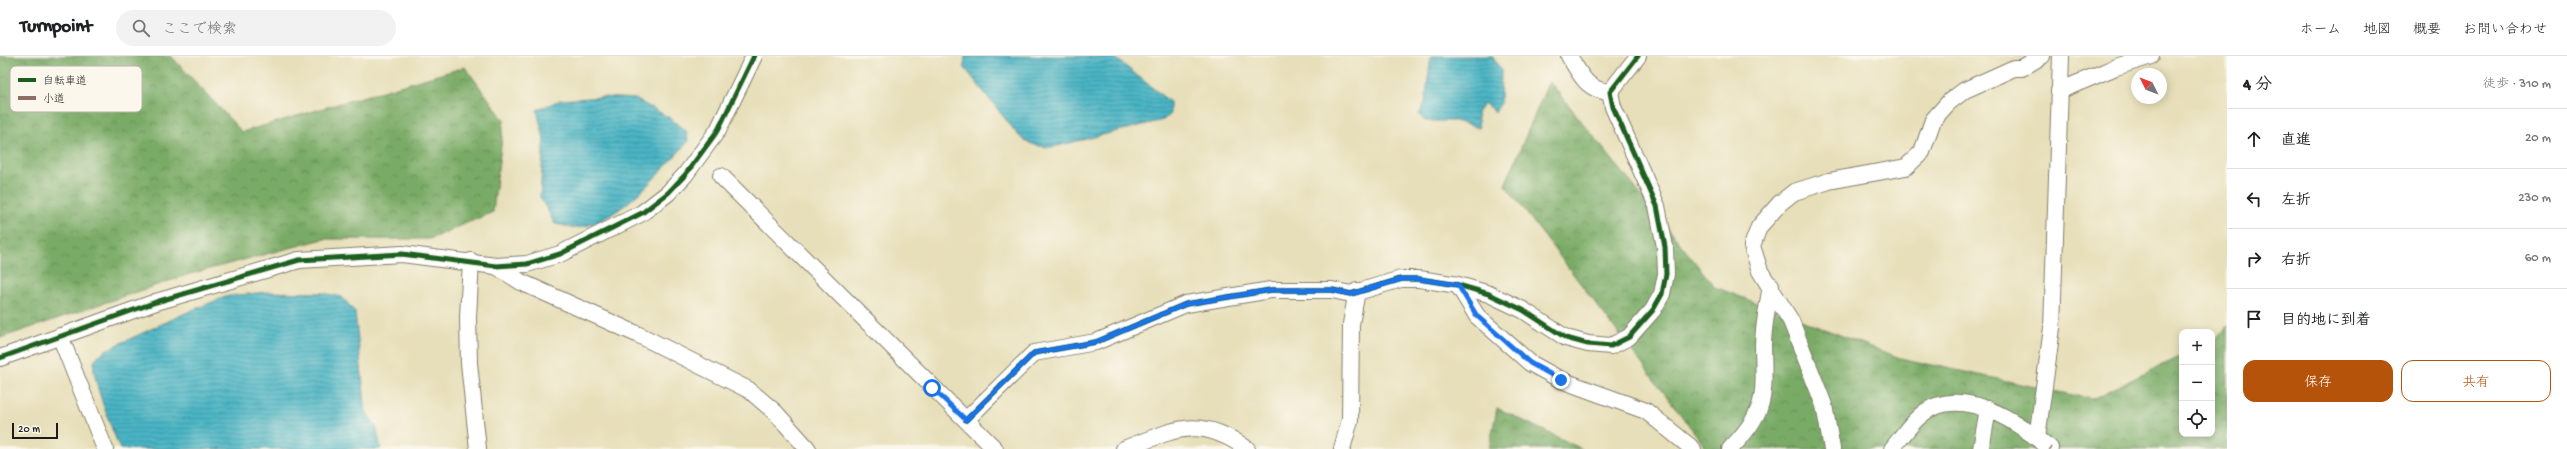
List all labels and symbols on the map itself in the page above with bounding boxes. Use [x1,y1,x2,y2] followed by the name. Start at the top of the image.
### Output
[10,66,142,112] legend
[2131,68,2167,104] north arrow
[43,75,87,88] text: 自転車道
[43,93,65,106] text: 小道
[1552,371,1570,389] route end
[923,379,941,397] route start
[12,421,58,440] scale bar

